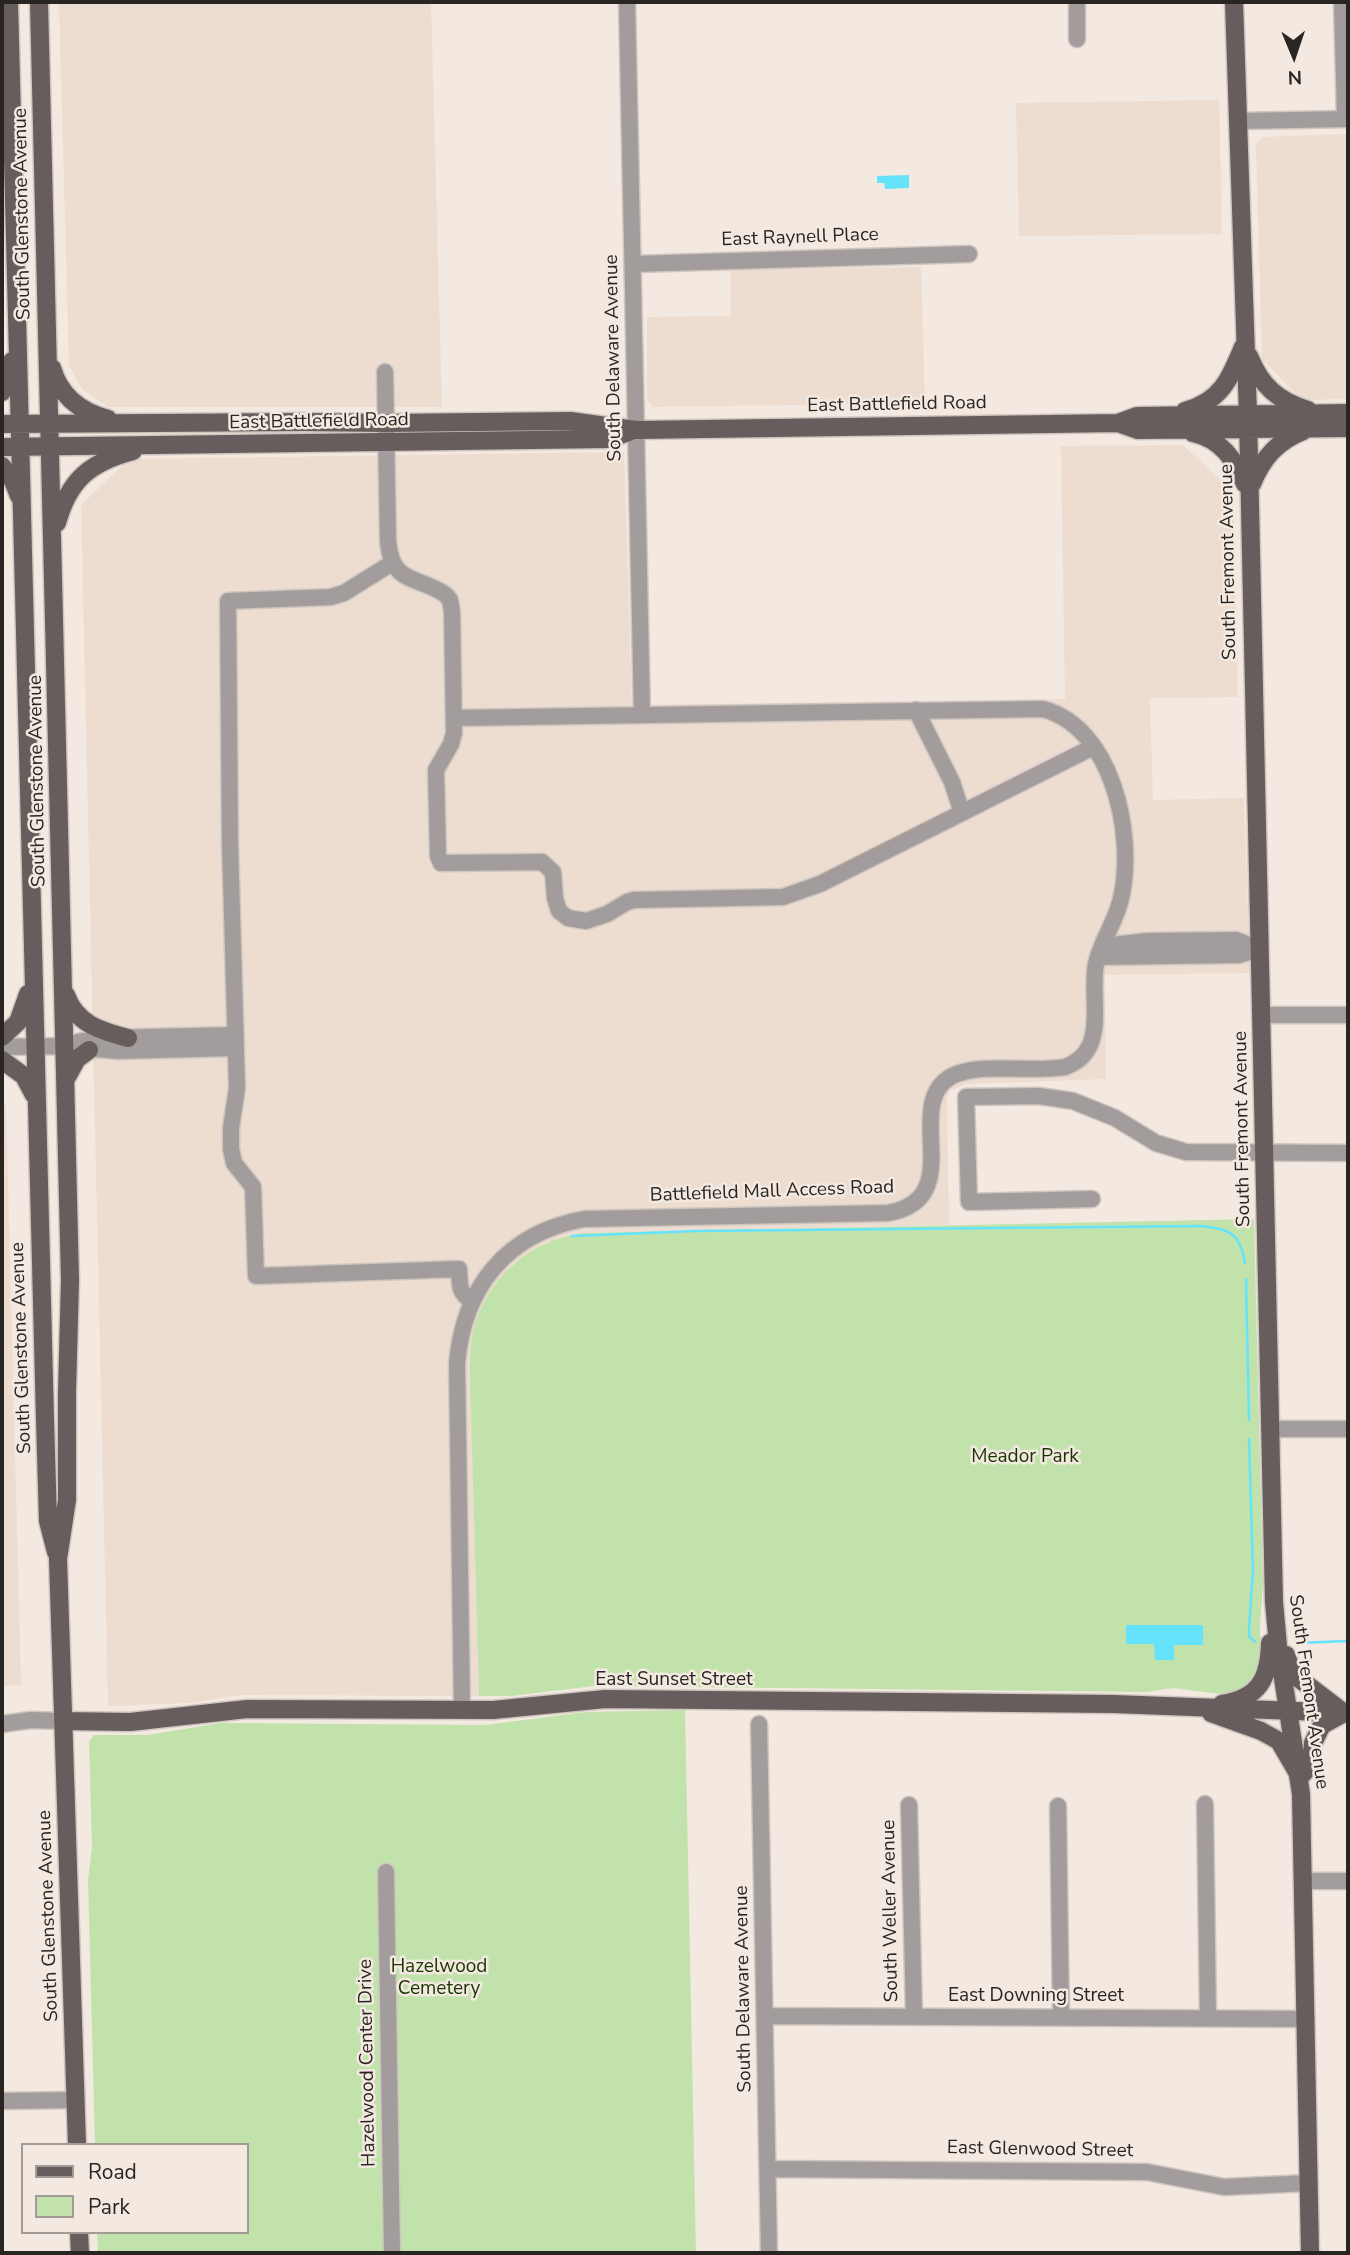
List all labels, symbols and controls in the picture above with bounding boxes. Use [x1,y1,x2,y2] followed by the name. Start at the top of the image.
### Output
[1259,21,1329,91] north arrow
[1287,64,1302,90] text: N
[10,108,36,320] street label: South Glenstone Avenue
[721,224,879,252] street label: East Raynell Place
[601,254,627,462] street label: South Delaware Avenue
[807,392,987,418] street label: East Battlefield Road
[229,409,409,435] street label: East Battlefield Road
[1216,464,1242,660] street label: South Fremont Avenue
[25,675,51,887] street label: South Glenstone Avenue
[1230,1031,1256,1227] street label: South Fremont Avenue
[649,1176,895,1208] street label: Battlefield Mall Access Road
[7,1242,37,1454] street label: South Glenstone Avenue
[971,1446,1079,1468] park label: Meador Park
[1283,1593,1333,1791] street label: South Fremont Avenue
[595,1669,753,1691] street label: East Sunset Street
[34,1810,64,2022] street label: South Glenstone Avenue
[878,1819,904,2003] street label: South Weller Avenue
[731,1885,757,2093] street label: South Delaware Avenue
[391,1956,487,2000] park label: Hazelwood Cemetery
[355,1959,381,2167] street label: Hazelwood Center Drive
[948,1985,1124,2007] street label: East Downing Street
[947,2137,1133,2163] street label: East Glenwood Street
[21,2143,248,2234] legend
[88,2158,137,2186] text: Road
[88,2193,130,2221] text: Park

